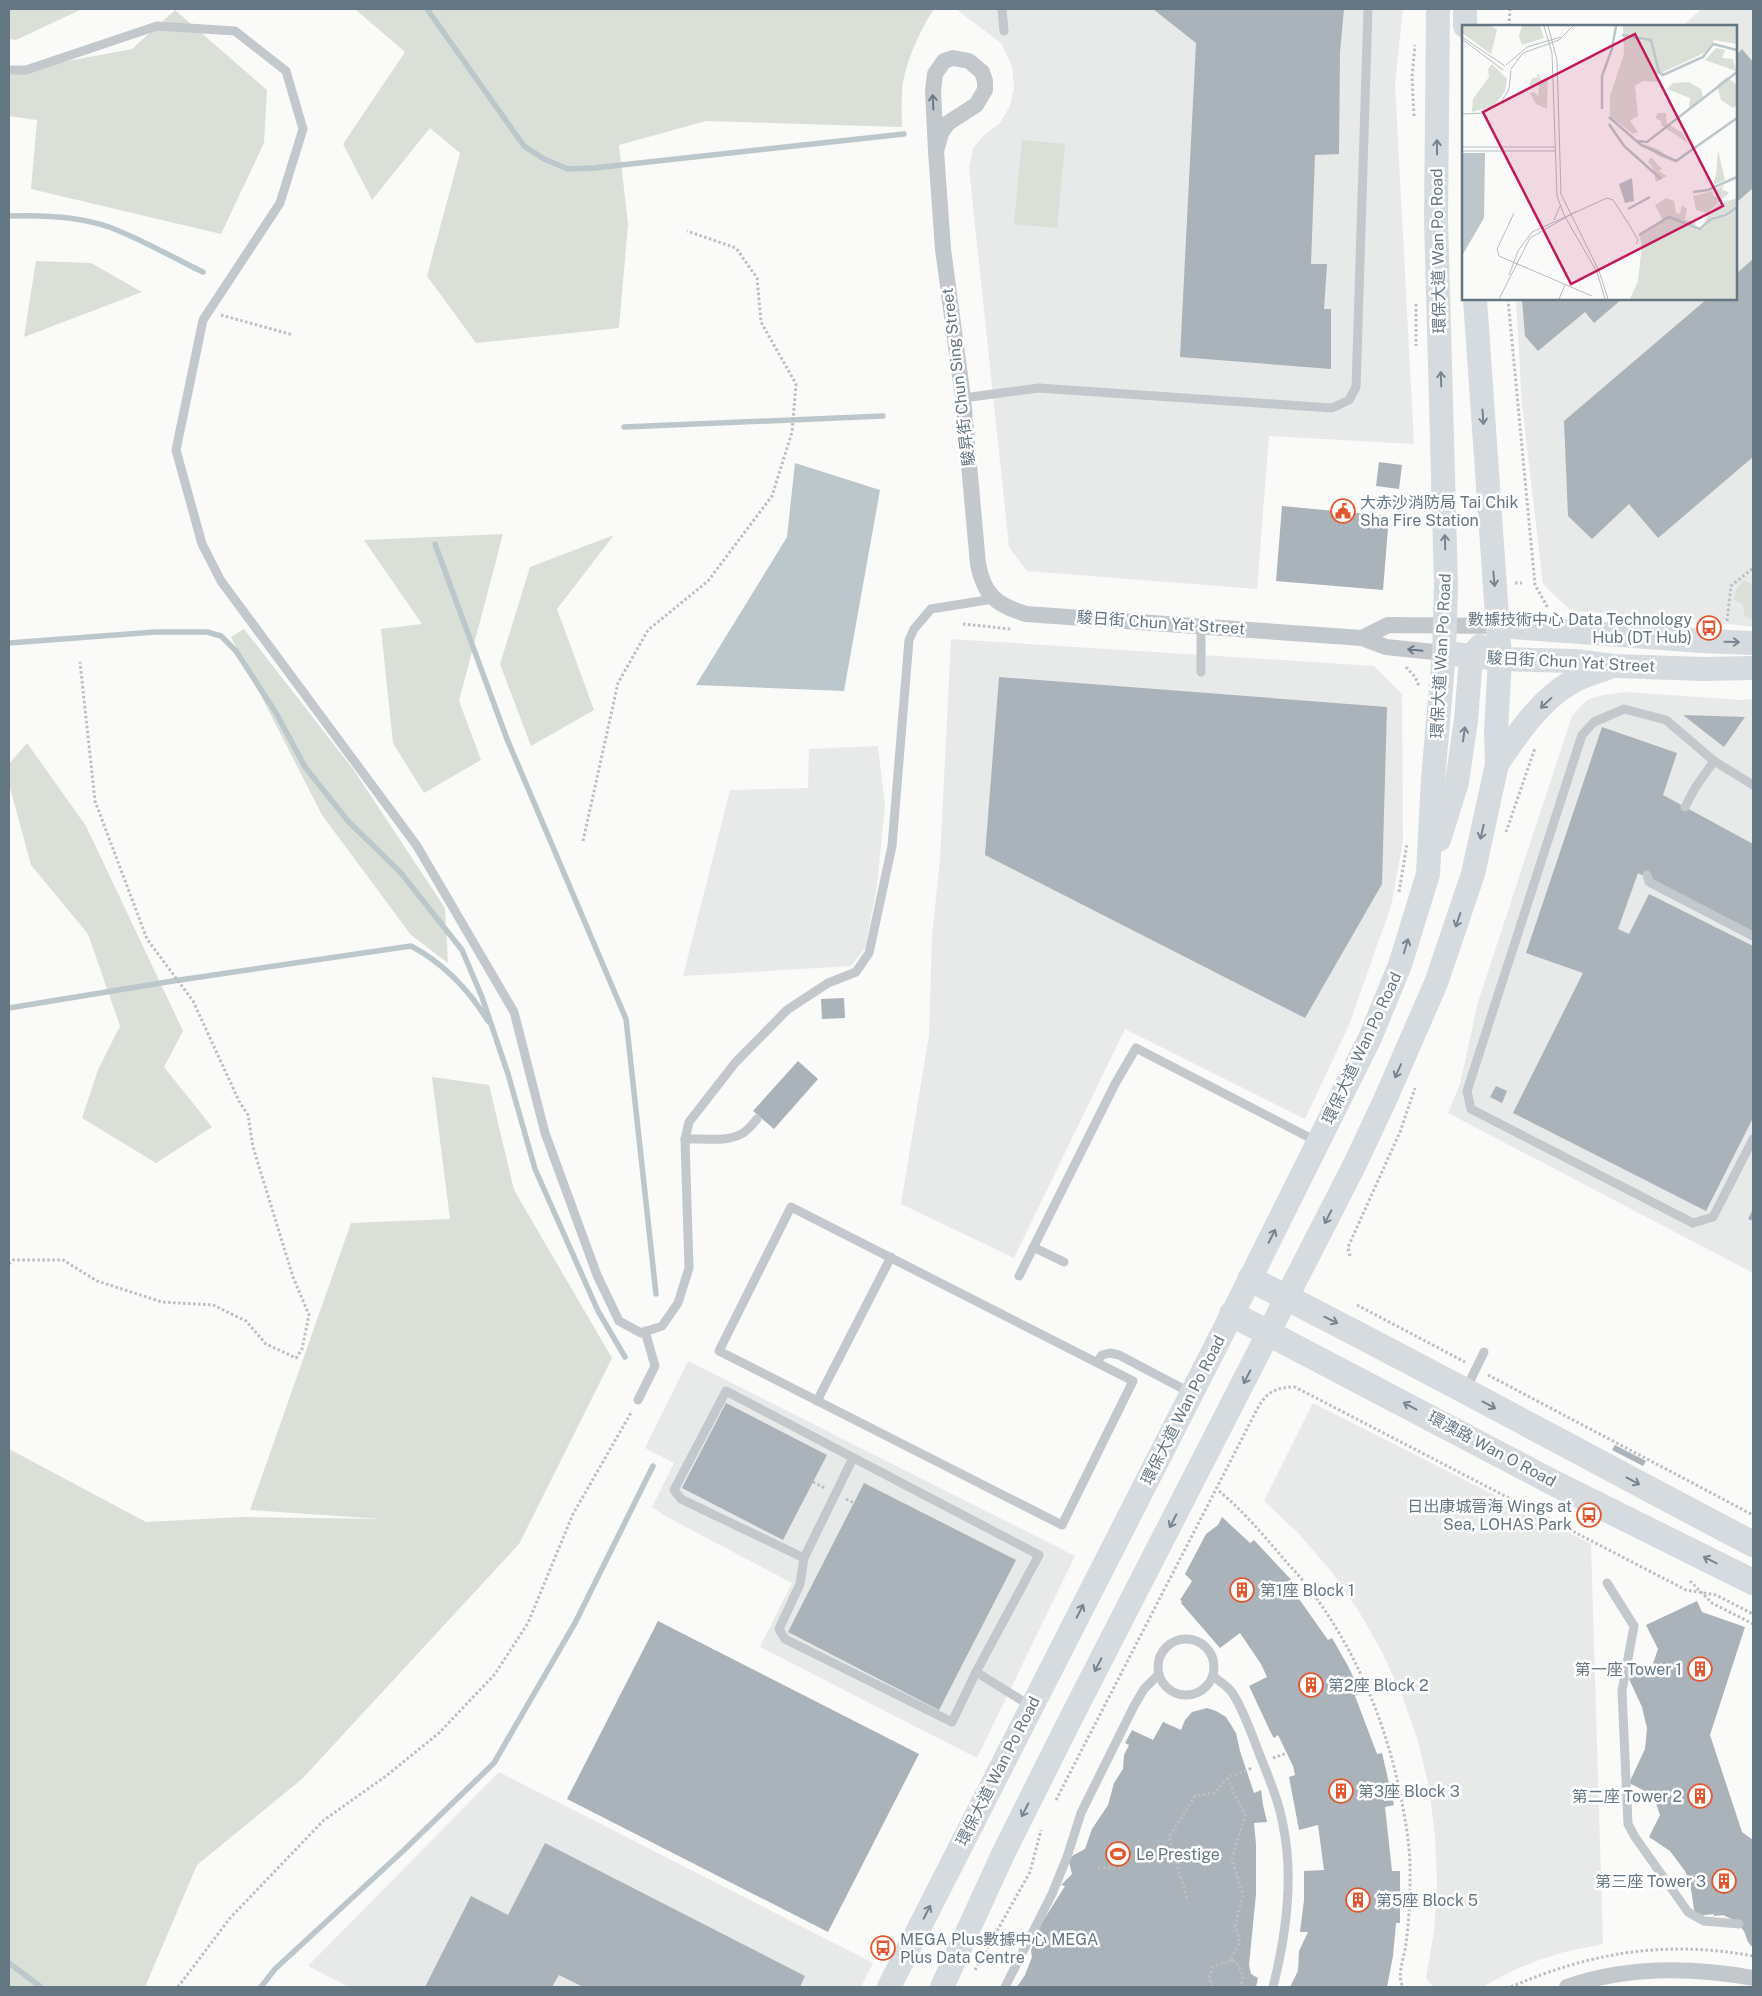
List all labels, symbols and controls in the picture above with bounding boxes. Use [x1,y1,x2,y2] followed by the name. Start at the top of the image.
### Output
[1462,25,1737,300] inset map
[929,95,938,111] one-way arrow
[1432,139,1442,155] one-way arrow
[1427,168,1449,334] street label: 環保大道 Wan Po Road
[938,287,978,467] street label: 駿昇街 Chun Sing Street
[1436,371,1445,387] one-way arrow
[1478,409,1487,425] one-way arrow
[1360,493,1518,530] place label: 大赤沙消防局 Tai Chik Sha Fire Station
[1330,498,1356,524] public building icon: 大赤沙消防局 Tai Chik Sha Fire Station
[1440,534,1450,550] one-way arrow
[1489,571,1499,587] one-way arrow
[1427,573,1455,739] street label: 環保大道 Wan Po Road
[1076,608,1246,638] street label: 駿日街 Chun Yat Street
[1468,610,1692,647] place label: 數據技術中心 Data Technology Hub (DT Hub)
[1696,615,1722,641] bus stop icon: 數據技術中心 Data Technology Hub (DT Hub)
[1724,637,1740,647] one-way arrow
[1407,645,1423,655] one-way arrow
[1486,648,1656,676] street label: 駿日街 Chun Yat Street
[1539,697,1552,709] one-way arrow
[1459,726,1469,742] one-way arrow
[1477,824,1486,840] one-way arrow
[1453,912,1462,927] one-way arrow
[1402,938,1412,954] one-way arrow
[1318,969,1406,1127] street label: 環保大道 Wan Po Road
[1393,1063,1403,1078] one-way arrow
[1323,1210,1333,1225] one-way arrow
[1267,1228,1277,1243] one-way arrow
[1323,1315,1338,1325] one-way arrow
[1137,1332,1229,1488] street label: 環保大道 Wan Po Road
[1242,1369,1252,1384] one-way arrow
[1482,1400,1497,1410] one-way arrow
[1402,1401,1417,1411] one-way arrow
[1425,1407,1559,1491] street label: 環澳路 Wan O Road
[1625,1477,1640,1486] one-way arrow
[1407,1497,1572,1534] place label: 日出康城晉海 Wings at Sea, LOHAS Park
[1576,1502,1602,1528] bus stop icon: 日出康城晉海 Wings at Sea, LOHAS Park
[1168,1513,1177,1528] one-way arrow
[1703,1555,1718,1564] one-way arrow
[1229,1577,1255,1603] building icon: 第1座 Block 1
[1260,1581,1355,1600] place label: 第1座 Block 1
[1075,1604,1085,1619] one-way arrow
[1687,1656,1713,1682] building icon: 第一座 Tower 1
[1093,1658,1103,1673] one-way arrow
[1575,1660,1682,1679] place label: 第一座 Tower 1
[1298,1672,1324,1698] building icon: 第2座 Block 2
[1328,1676,1429,1695] place label: 第2座 Block 2
[952,1693,1044,1849] street label: 環保大道 Wan Po Road
[1328,1778,1354,1804] building icon: 第3座 Block 3
[1358,1782,1460,1801] place label: 第3座 Block 3
[1687,1783,1713,1809] building icon: 第二座 Tower 2
[1572,1787,1682,1806] place label: 第二座 Tower 2
[1020,1803,1030,1818] one-way arrow
[1105,1841,1131,1867] sports icon: Le Prestige
[1136,1845,1220,1864] place label: Le Prestige
[1711,1868,1737,1894] building icon: 第三座 Tower 3
[1595,1872,1706,1891] place label: 第三座 Tower 3
[1345,1887,1371,1913] building icon: 第5座 Block 5
[1376,1891,1478,1910] place label: 第5座 Block 5
[922,1905,932,1920] one-way arrow
[900,1930,1098,1967] place label: MEGA Plus數據中心 MEGA Plus Data Centre
[870,1935,896,1961] bus stop icon: MEGA Plus數據中心 MEGA Plus Data Centre

